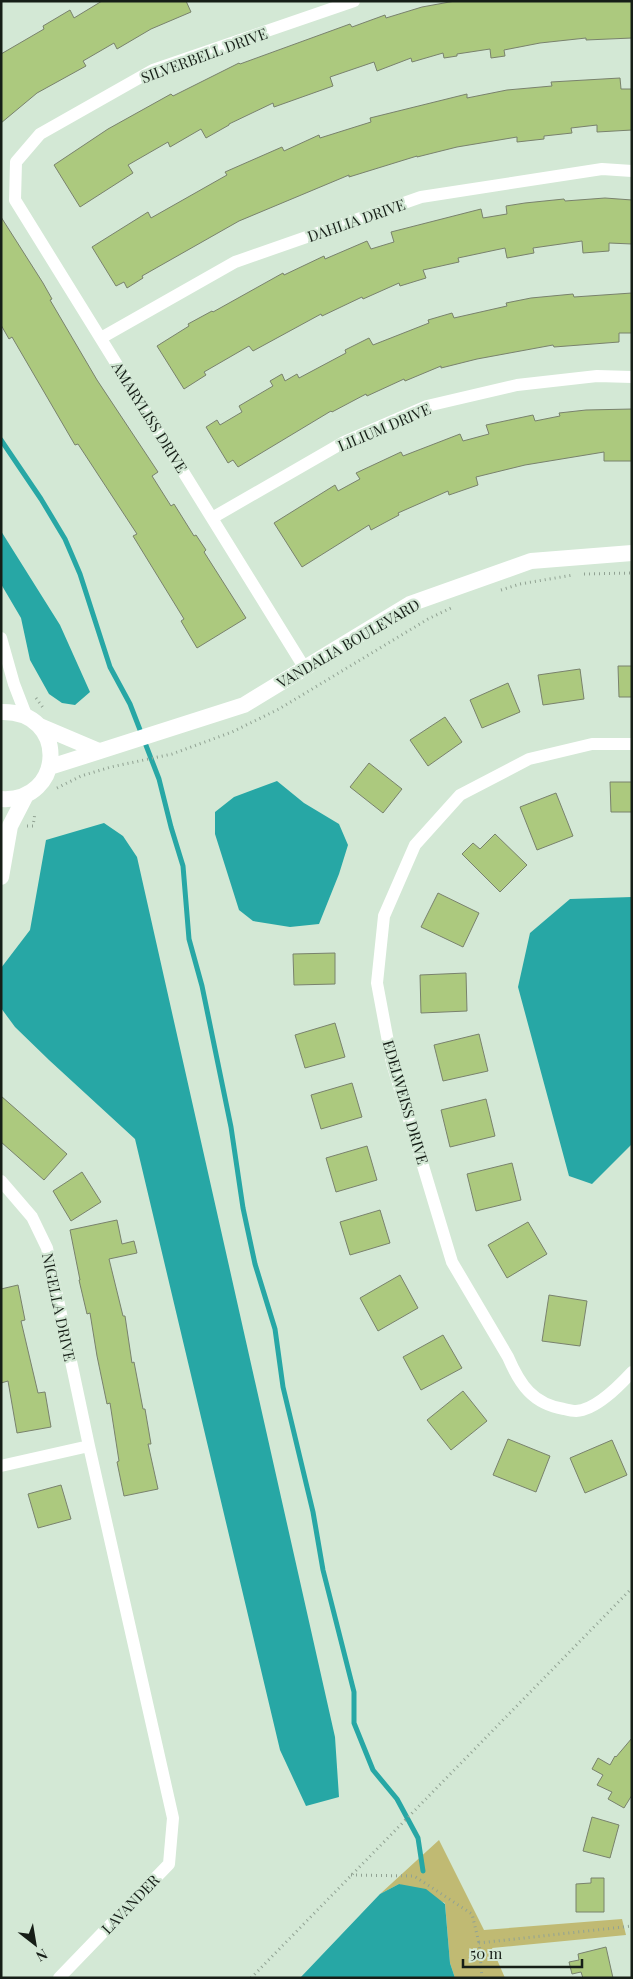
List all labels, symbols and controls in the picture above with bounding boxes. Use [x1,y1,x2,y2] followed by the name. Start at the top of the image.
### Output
[138,23,270,87] street label: SILVERBELL DRIVE
[304,194,408,246] street label: DAHLIA DRIVE
[107,357,192,476] street label: AMARYLISS DRIVE
[335,398,433,456] street label: LILIUM DRIVE
[272,594,423,693] street label: VANDALIA BOULEVARD
[379,1038,433,1166] street label: EDELWEISS DRIVE
[38,1251,80,1363] street label: NIGELLA DRIVE
[97,1870,164,1938] street label: LAVANDER
[10,1919,60,1969] north arrow
[463,1936,582,1968] scale bar
[470,1943,503,1963] text: 50 m
[33,1945,51,1966] text: N

